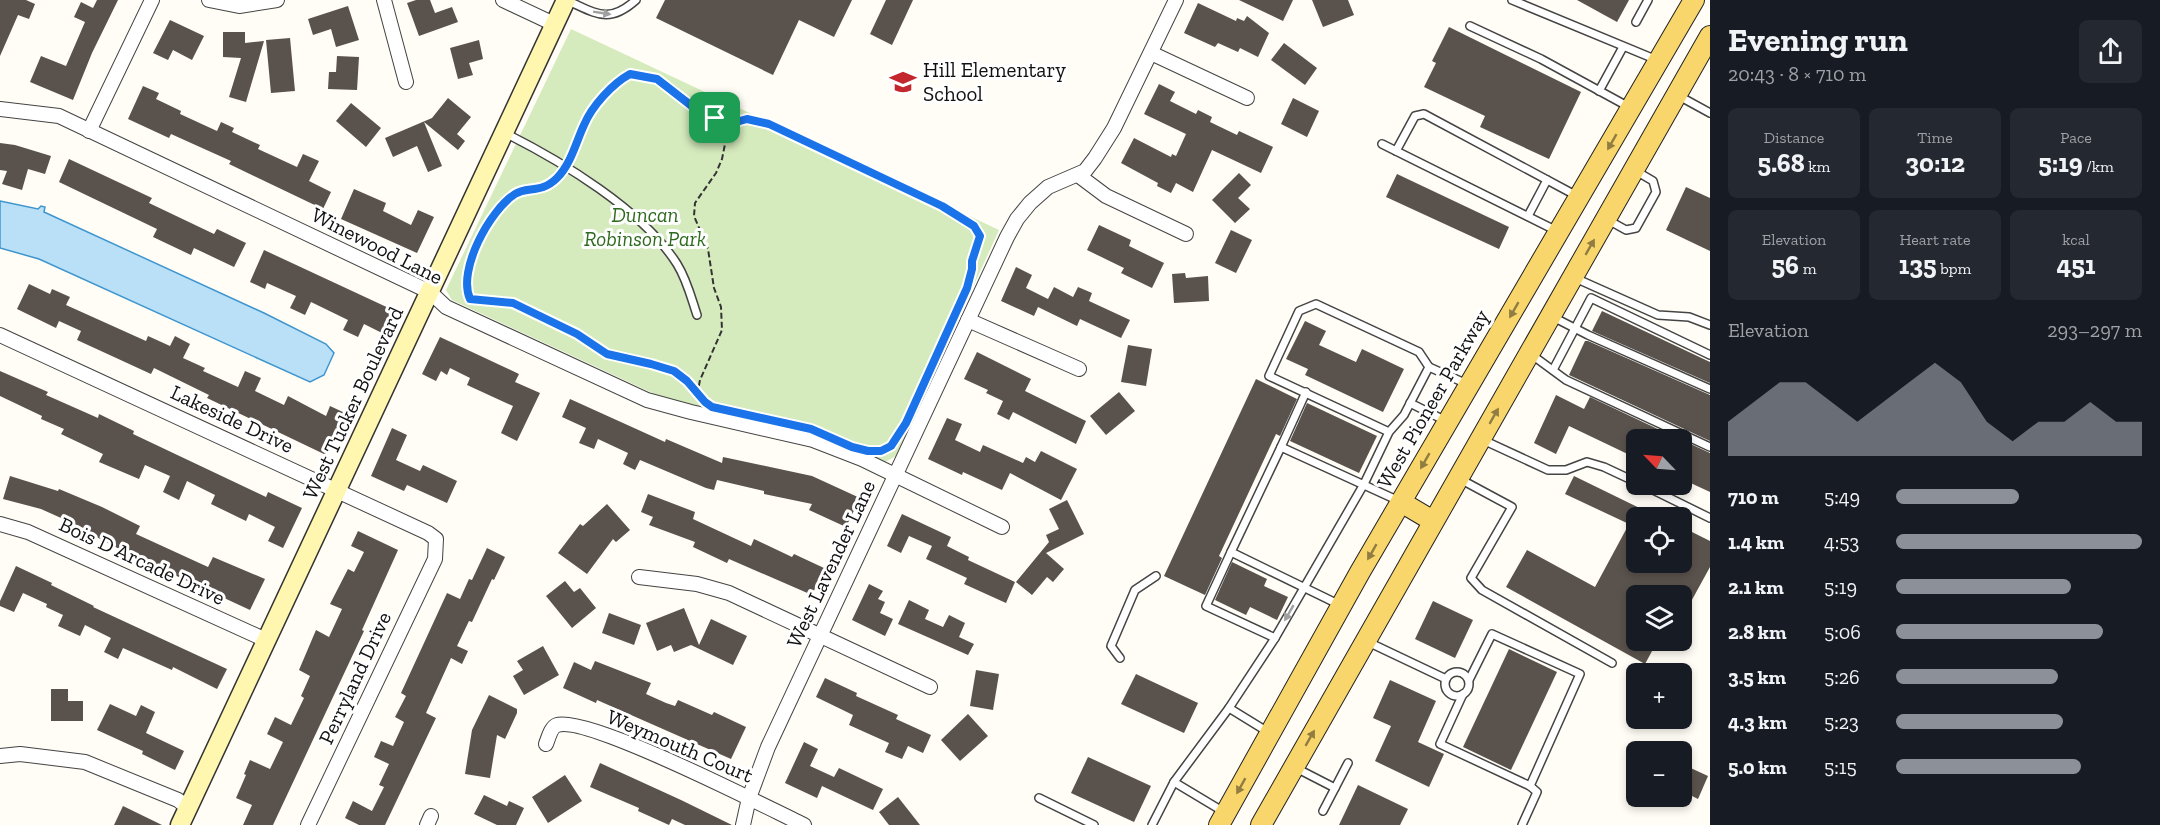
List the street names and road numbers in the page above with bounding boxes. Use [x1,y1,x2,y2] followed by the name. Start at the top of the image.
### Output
[307,202,447,289] street label: Winewood Lane
[297,302,408,503] street label: West Tucker Boulevard
[1371,305,1494,493] street label: West Pioneer Parkway
[167,379,298,458] street label: Lakeside Drive
[781,476,880,651] street label: West Lavender Lane
[55,511,229,610] street label: Bois D Arcade Drive
[313,608,396,748] street label: Perryland Drive
[603,703,757,788] street label: Weymouth Court

